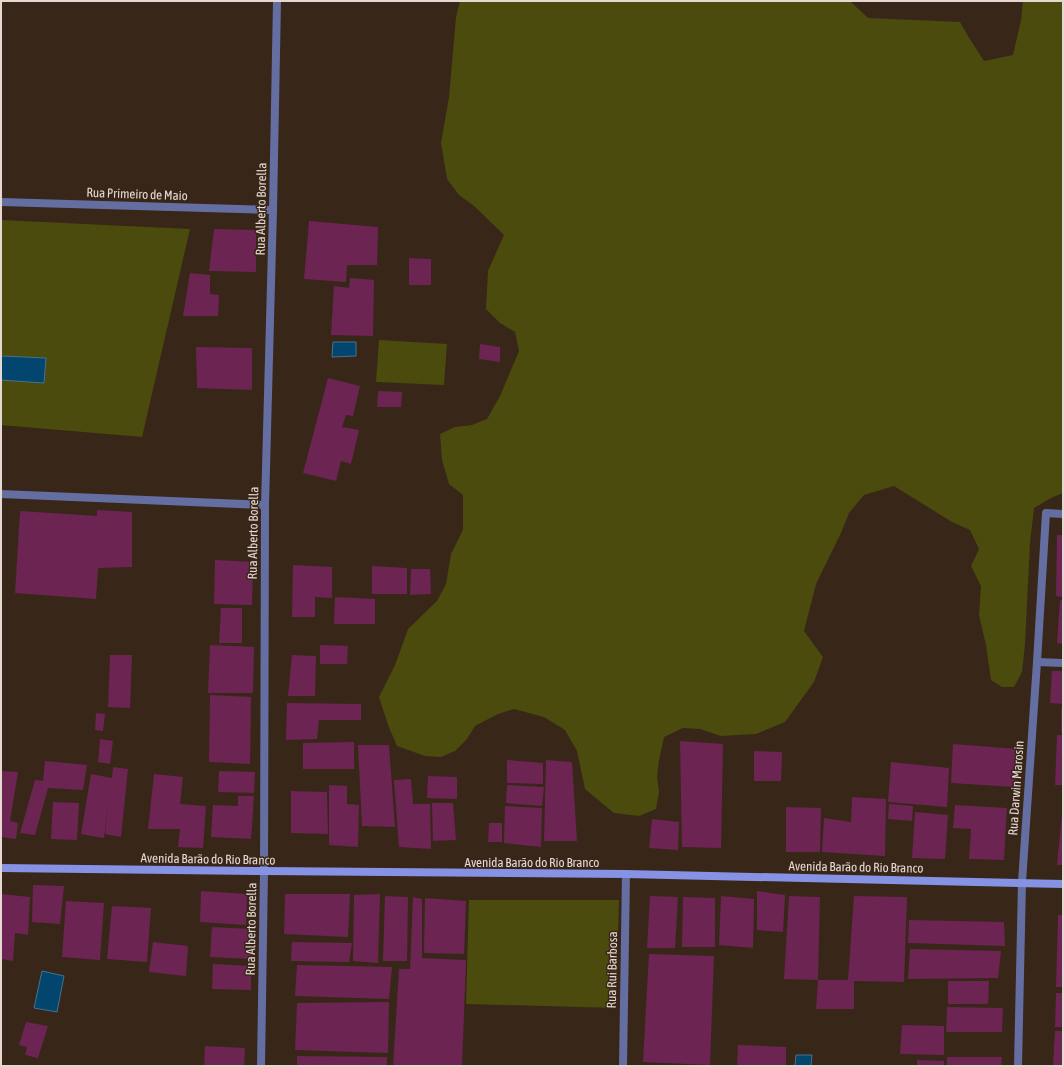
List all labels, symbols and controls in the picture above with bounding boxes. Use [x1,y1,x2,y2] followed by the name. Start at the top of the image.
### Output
[253,163,269,255] street label: Rua Alberto Borella
[86,185,188,203] street label: Rua Primeiro de Maio
[245,487,261,579] street label: Rua Alberto Borella
[1005,740,1027,836] street label: Rua Darwin Marosin
[140,850,276,868] street label: Avenida Barão do Rio Branco
[465,855,599,870] street label: Avenida Barão do Rio Branco
[788,858,924,876] street label: Avenida Barão do Rio Branco
[243,883,259,975] street label: Rua Alberto Borella
[604,931,620,1009] street label: Rua Rui Barbosa

